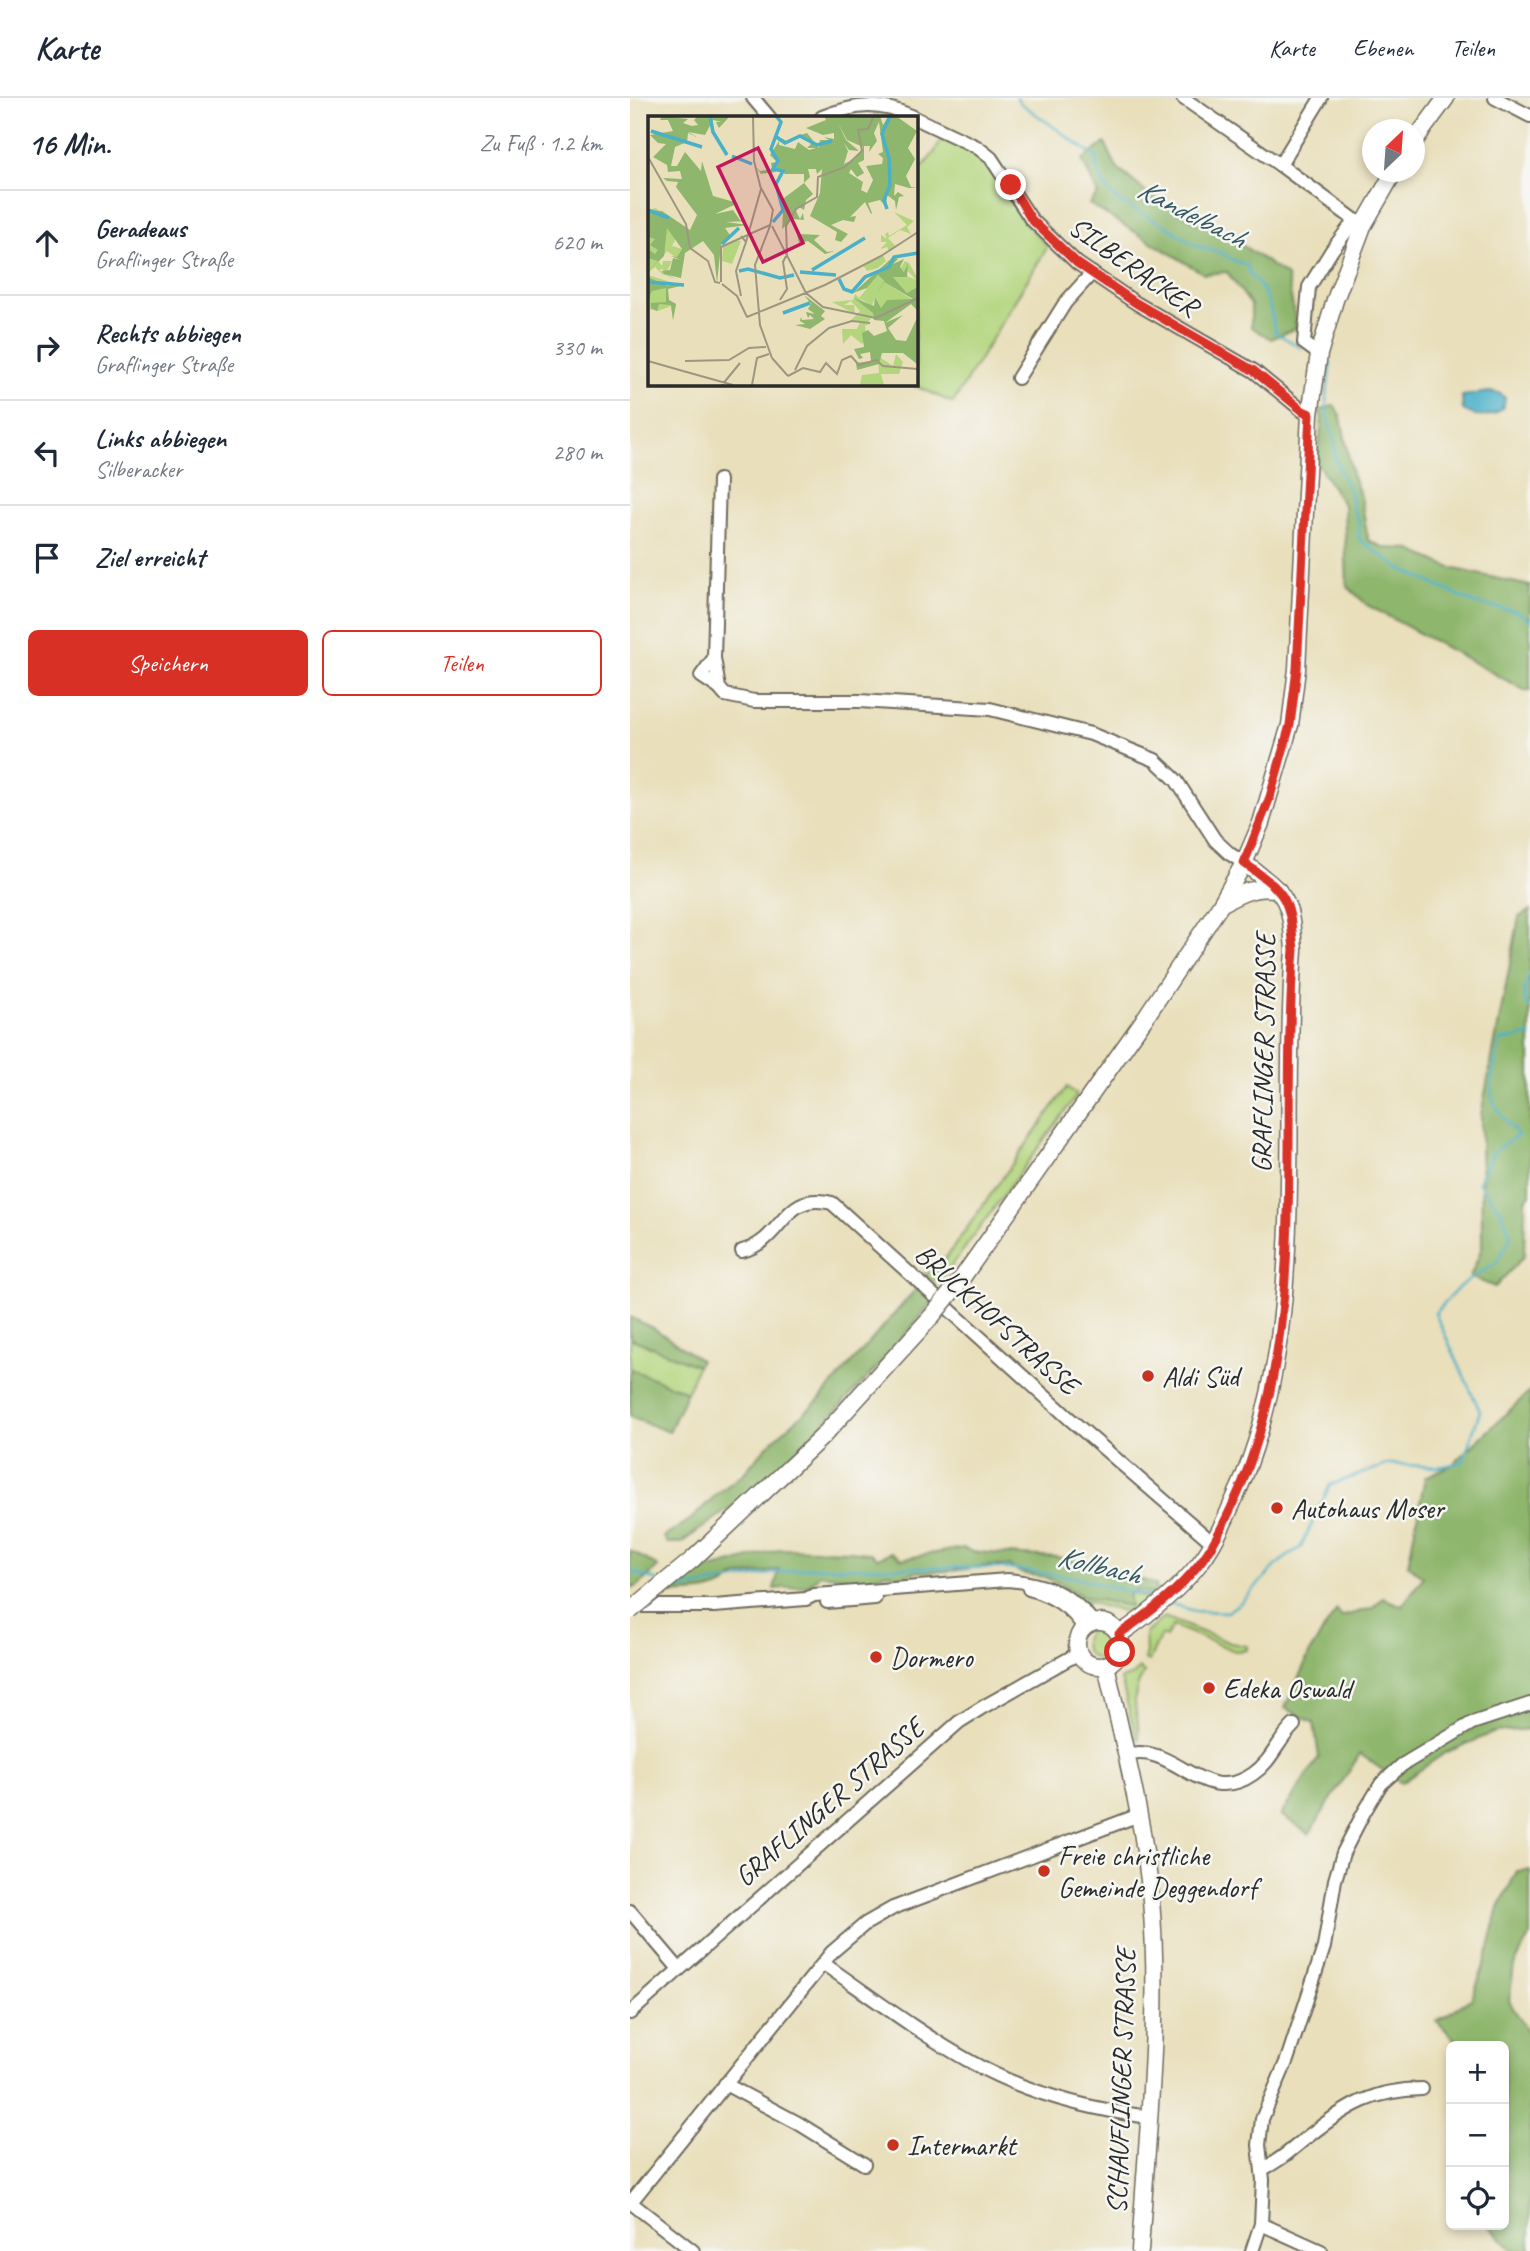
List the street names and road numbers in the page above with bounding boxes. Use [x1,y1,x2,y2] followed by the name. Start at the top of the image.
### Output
[1062,209,1208,325] street label: SILBERACKER
[1243,929,1283,1173] street label: GRAFLINGER STRASSE
[908,1236,1088,1404] street label: BRUCKHOFSTRASSE
[727,1708,934,1894] street label: GRAFLINGER STRASSE
[1099,1944,1143,2214] street label: SCHAUFLINGER STRASSE

